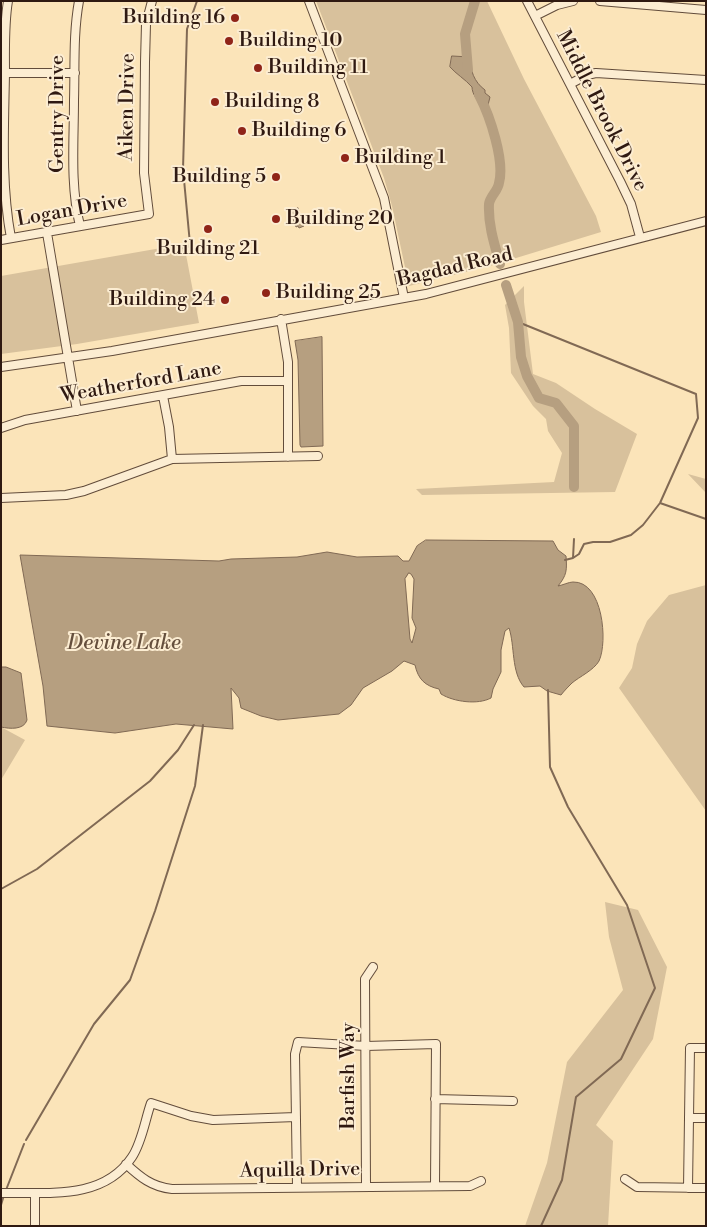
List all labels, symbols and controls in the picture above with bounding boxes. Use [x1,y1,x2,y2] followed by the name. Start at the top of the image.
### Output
[123,6,225,30] place label: Building 16
[229,12,241,24] marker: Building 16
[550,26,652,196] street label: Middle Brook Drive
[239,29,343,53] place label: Building 10
[223,35,235,47] marker: Building 10
[115,53,141,161] street label: Aiken Drive
[46,55,70,173] street label: Gentry Drive
[268,56,368,80] place label: Building 11
[252,62,264,74] marker: Building 11
[225,90,320,114] place label: Building 8
[209,96,221,108] marker: Building 8
[252,119,346,143] place label: Building 6
[236,125,248,137] marker: Building 6
[355,146,446,170] place label: Building 1
[339,152,351,164] marker: Building 1
[173,165,266,189] place label: Building 5
[270,171,282,183] marker: Building 5
[15,189,129,233] street label: Logan Drive
[286,207,393,231] place label: Building 20
[270,213,282,225] marker: Building 20
[202,223,214,235] marker: Building 21
[157,237,259,261] place label: Building 21
[395,243,515,293] street label: Bagdad Road
[276,281,381,305] place label: Building 25
[260,287,272,299] marker: Building 25
[109,288,215,312] place label: Building 24
[219,294,231,306] marker: Building 24
[59,357,223,409] street label: Weatherford Lane
[67,631,181,657] water label: Devine Lake
[337,1023,361,1129] street label: Barfish Way
[239,1158,361,1184] street label: Aquilla Drive

